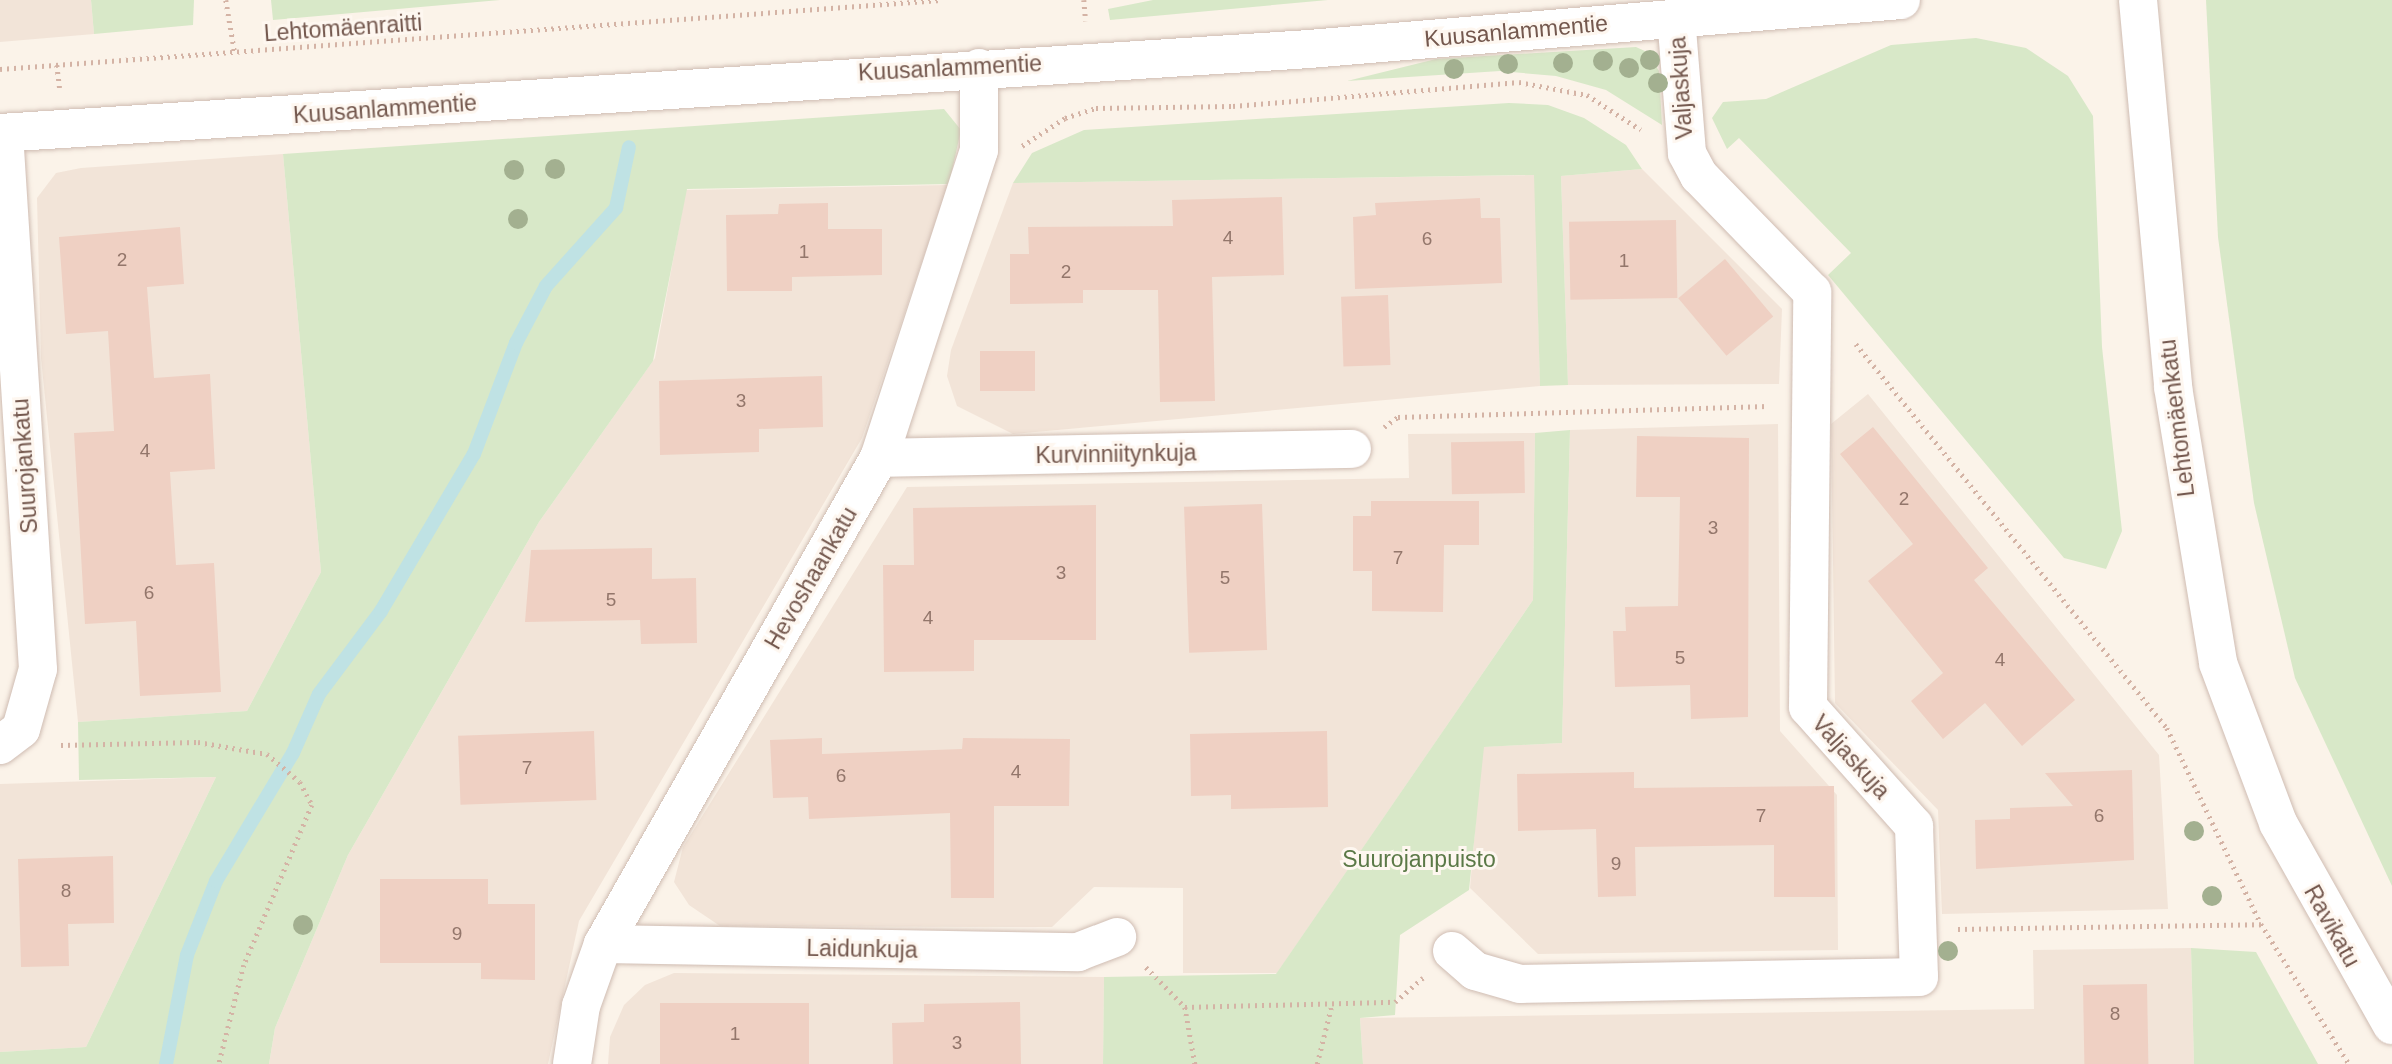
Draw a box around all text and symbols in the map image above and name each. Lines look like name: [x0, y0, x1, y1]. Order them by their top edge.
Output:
street label: Lehtomäenraitti: [263, 9, 423, 47]
street label: Kuusanlammentie: [1423, 9, 1609, 53]
street label: Valjaskuja: [1664, 36, 1698, 140]
street label: Kuusanlammentie: [857, 49, 1043, 87]
street label: Kuusanlammentie: [292, 89, 478, 129]
house number: 4: [1223, 227, 1233, 249]
house number: 6: [1422, 228, 1432, 250]
house number: 1: [799, 241, 809, 263]
house number: 2: [117, 249, 127, 271]
house number: 1: [1619, 250, 1629, 272]
house number: 2: [1061, 261, 1071, 283]
street label: Lehtomäenkatu: [2154, 338, 2200, 498]
house number: 3: [736, 390, 746, 412]
street label: Suurojankatu: [7, 397, 43, 535]
street label: Kurvinniitynkuja: [1035, 439, 1197, 469]
house number: 4: [140, 440, 150, 462]
house number: 2: [1899, 488, 1909, 510]
street label: Hevoshaankatu: [759, 502, 863, 654]
house number: 3: [1708, 517, 1718, 539]
house number: 7: [1393, 547, 1403, 569]
house number: 3: [1056, 562, 1066, 584]
house number: 5: [1220, 567, 1230, 589]
house number: 6: [144, 582, 154, 604]
house number: 5: [606, 589, 616, 611]
house number: 4: [923, 607, 933, 629]
house number: 5: [1675, 647, 1685, 669]
house number: 4: [1995, 649, 2005, 671]
street label: Valjaskuja: [1806, 709, 1896, 805]
house number: 7: [522, 757, 532, 779]
house number: 4: [1011, 761, 1021, 783]
house number: 6: [836, 765, 846, 787]
house number: 7: [1756, 805, 1766, 827]
house number: 6: [2094, 805, 2104, 827]
park label: Suurojanpuisto: [1342, 845, 1496, 873]
house number: 9: [1611, 853, 1621, 875]
house number: 8: [61, 880, 71, 902]
street label: Ravikatu: [2298, 880, 2366, 972]
house number: 9: [452, 923, 462, 945]
street label: Laidunkuja: [806, 934, 918, 964]
house number: 8: [2110, 1003, 2120, 1025]
house number: 1: [730, 1023, 740, 1045]
house number: 3: [952, 1032, 962, 1054]

